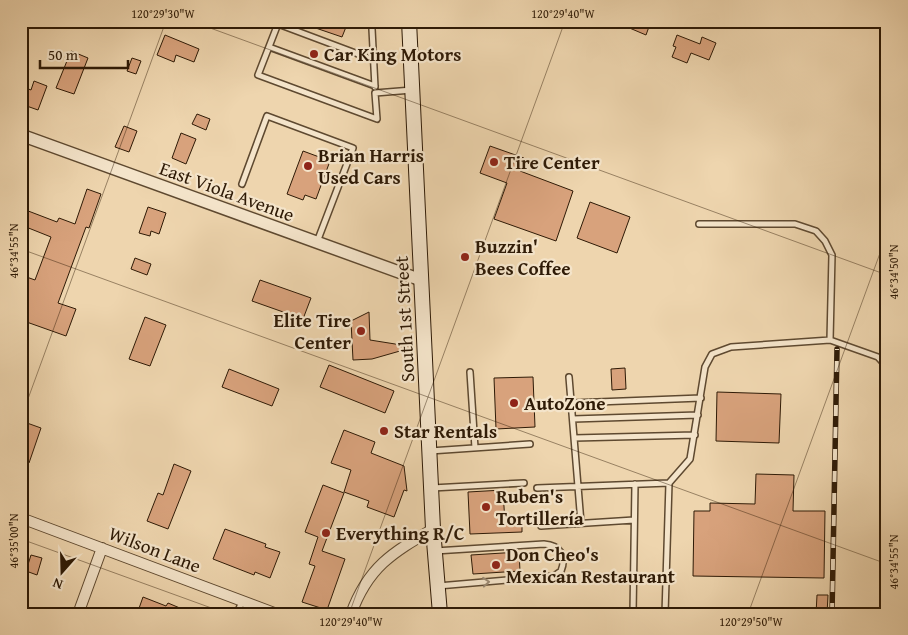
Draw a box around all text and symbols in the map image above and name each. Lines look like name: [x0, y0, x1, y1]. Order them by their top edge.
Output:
text: 120°29'30"W: [131, 5, 195, 22]
text: 120°29'40"W: [531, 5, 595, 22]
scale bar: [40, 38, 128, 70]
place label: Car King Motors: [324, 40, 461, 68]
text: 50 m: [48, 44, 79, 65]
marker: Car King Motors: [308, 48, 320, 60]
place label: Brian Harris Used Cars: [318, 141, 424, 191]
place label: Tire Center: [504, 148, 600, 176]
street label: East Viola Avenue: [156, 154, 298, 228]
marker: Tire Center: [488, 156, 500, 168]
marker: Brian Harris Used Cars: [302, 160, 314, 172]
text: 46°34'55"N: [5, 223, 22, 279]
place label: Buzzin' Bees Coffee: [475, 232, 571, 282]
text: 46°34'50"N: [885, 244, 902, 300]
marker: Buzzin' Bees Coffee: [459, 251, 471, 263]
street label: South 1st Street: [387, 255, 421, 383]
place label: Elite Tire Center: [273, 306, 351, 356]
marker: Elite Tire Center: [355, 325, 367, 337]
place label: AutoZone: [524, 389, 606, 417]
marker: AutoZone: [508, 397, 520, 409]
place label: Star Rentals: [394, 417, 497, 445]
marker: Star Rentals: [378, 425, 390, 437]
place label: Ruben's Tortillería: [496, 482, 584, 532]
marker: Ruben's Tortillería: [480, 501, 492, 513]
text: 46°35'00"N: [5, 513, 22, 569]
street label: Wilson Lane: [105, 519, 205, 579]
place label: Everything R/C: [336, 519, 465, 547]
marker: Everything R/C: [320, 527, 332, 539]
text: 46°34'55"N: [885, 534, 902, 590]
place label: Don Cheo's Mexican Restaurant: [506, 540, 676, 590]
north arrow: [38, 548, 88, 598]
marker: Don Cheo's Mexican Restaurant: [490, 559, 502, 571]
text: N: [49, 573, 65, 595]
one-way arrow: [482, 576, 490, 587]
text: 120°29'40"W: [319, 613, 383, 630]
text: 120°29'50"W: [719, 613, 783, 630]

